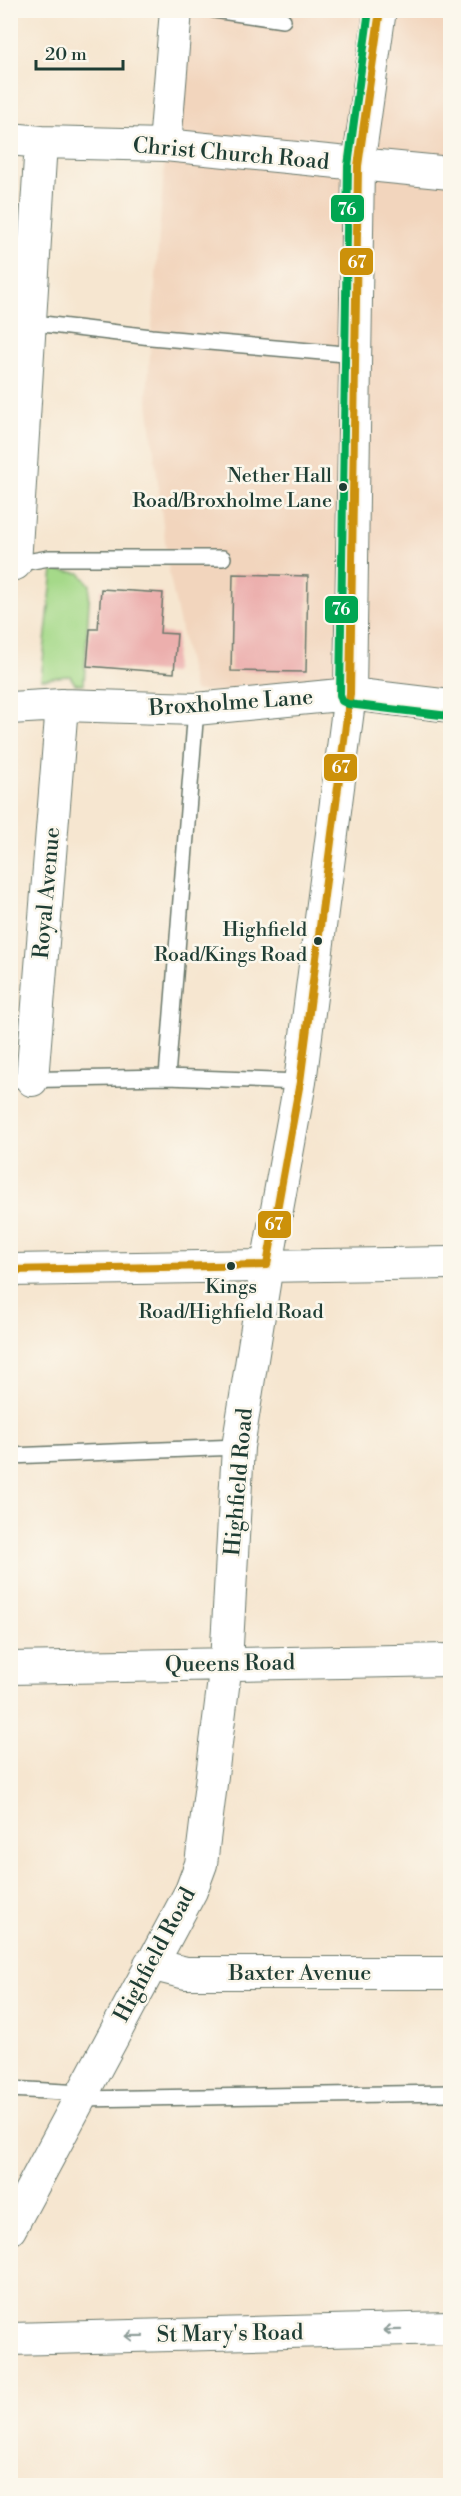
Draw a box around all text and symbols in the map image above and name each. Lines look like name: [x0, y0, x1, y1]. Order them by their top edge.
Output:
scale bar: [36, 33, 123, 71]
text: 20 m: [45, 43, 87, 66]
street label: Christ Church Road: [132, 132, 331, 176]
line badge: 76: [330, 194, 365, 223]
text: 76: [338, 200, 356, 220]
line badge: 67: [339, 247, 374, 276]
text: 67: [348, 253, 367, 273]
place label: Nether Hall Road/Broxholme Lane: [132, 464, 332, 514]
marker: Nether Hall Road/Broxholme Lane: [337, 481, 349, 493]
line badge: 76: [324, 595, 359, 624]
text: 76: [332, 600, 350, 620]
street label: Broxholme Lane: [147, 684, 314, 722]
line badge: 67: [323, 753, 358, 782]
text: 67: [332, 758, 351, 778]
street label: Royal Avenue: [28, 826, 66, 960]
place label: Highfield Road/Kings Road: [154, 918, 308, 968]
marker: Highfield Road/Kings Road: [312, 935, 324, 947]
line badge: 67: [257, 1210, 292, 1239]
text: 67: [265, 1215, 284, 1235]
marker: Kings Road/Highfield Road: [225, 1260, 237, 1272]
place label: Kings Road/Highfield Road: [138, 1275, 324, 1325]
street label: Highfield Road: [219, 1406, 259, 1557]
street label: Queens Road: [165, 1649, 296, 1679]
street label: Highfield Road: [108, 1883, 202, 2027]
street label: Baxter Avenue: [227, 1960, 372, 1987]
street label: St Mary's Road: [156, 2319, 304, 2349]
one-way arrow: [383, 2324, 403, 2336]
one-way arrow: [125, 2330, 145, 2342]

